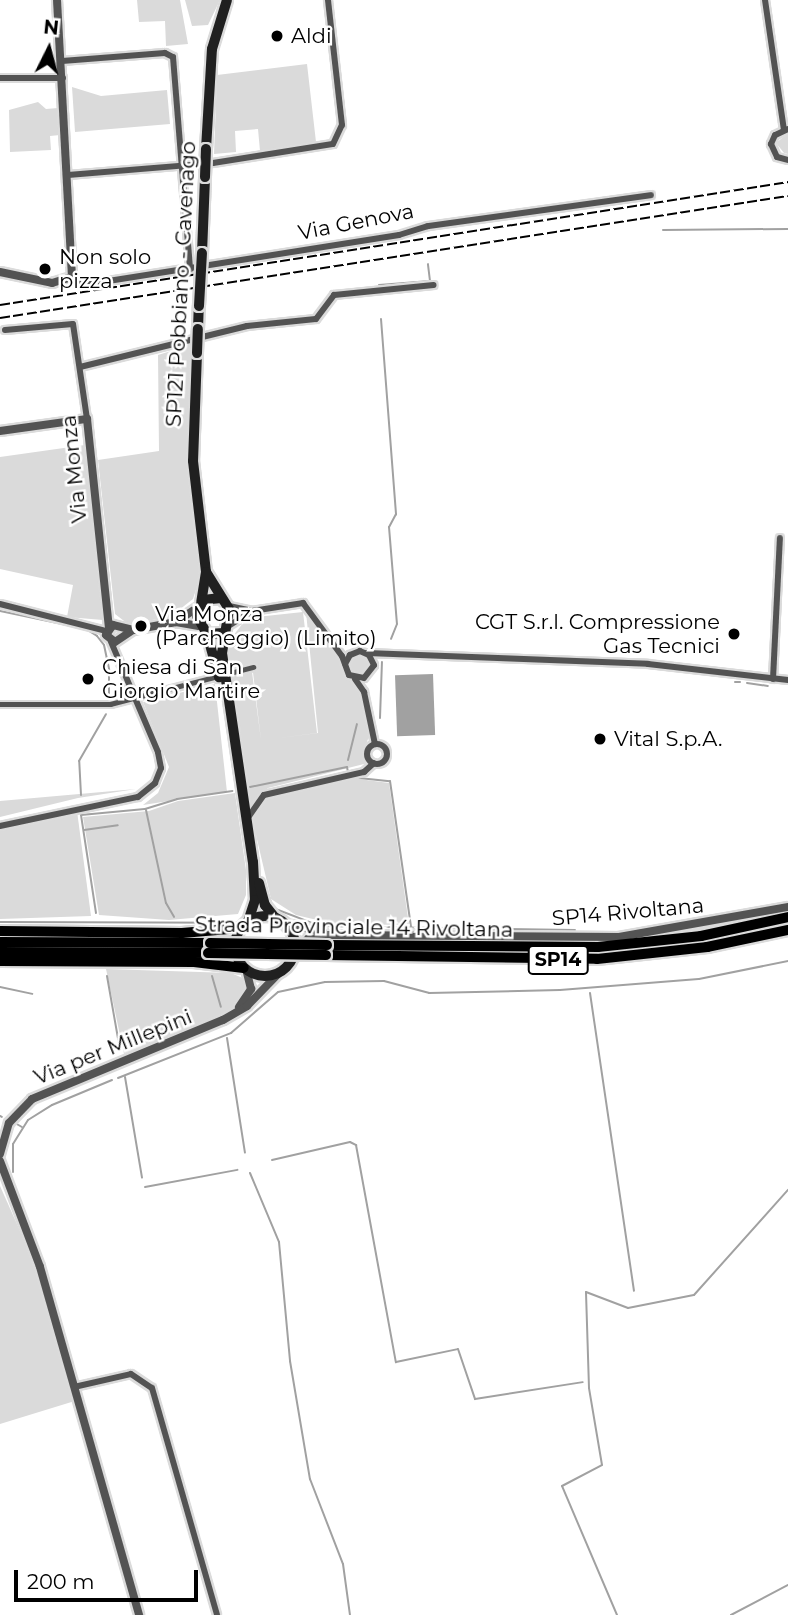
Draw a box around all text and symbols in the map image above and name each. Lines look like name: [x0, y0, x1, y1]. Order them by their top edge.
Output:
north arrow: [14, 14, 84, 84]
text: N: [42, 15, 60, 40]
place label: Aldi: [291, 23, 332, 49]
marker: Aldi: [269, 28, 285, 44]
street label: SP121 Pobbiano - Cavenago: [161, 140, 201, 428]
street label: Via Genova: [296, 198, 416, 246]
place label: Non solo pizza: [59, 244, 151, 294]
marker: Non solo pizza: [37, 261, 53, 277]
street label: Via Monza: [56, 414, 92, 524]
place label: Via Monza (Parcheggio) (Limito): [155, 601, 377, 651]
place label: CGT S.r.l. Compressione Gas Tecnici: [475, 609, 720, 659]
marker: Via Monza (Parcheggio) (Limito): [133, 618, 149, 634]
marker: CGT S.r.l. Compressione Gas Tecnici: [726, 626, 742, 642]
place label: Chiesa di San Giorgio Martire: [102, 654, 260, 704]
marker: Chiesa di San Giorgio Martire: [80, 671, 96, 687]
place label: Vital S.p.A.: [614, 726, 722, 752]
marker: Vital S.p.A.: [592, 731, 608, 747]
street label: SP14 Rivoltana: [551, 893, 705, 931]
street label: Strada Provinciale 14 Rivoltana: [195, 912, 513, 942]
road number: SP14: [526, 944, 590, 976]
street label: Via per Millepini: [30, 1004, 196, 1090]
scale bar: [18, 1556, 201, 1600]
text: 200 m: [27, 1569, 94, 1594]

